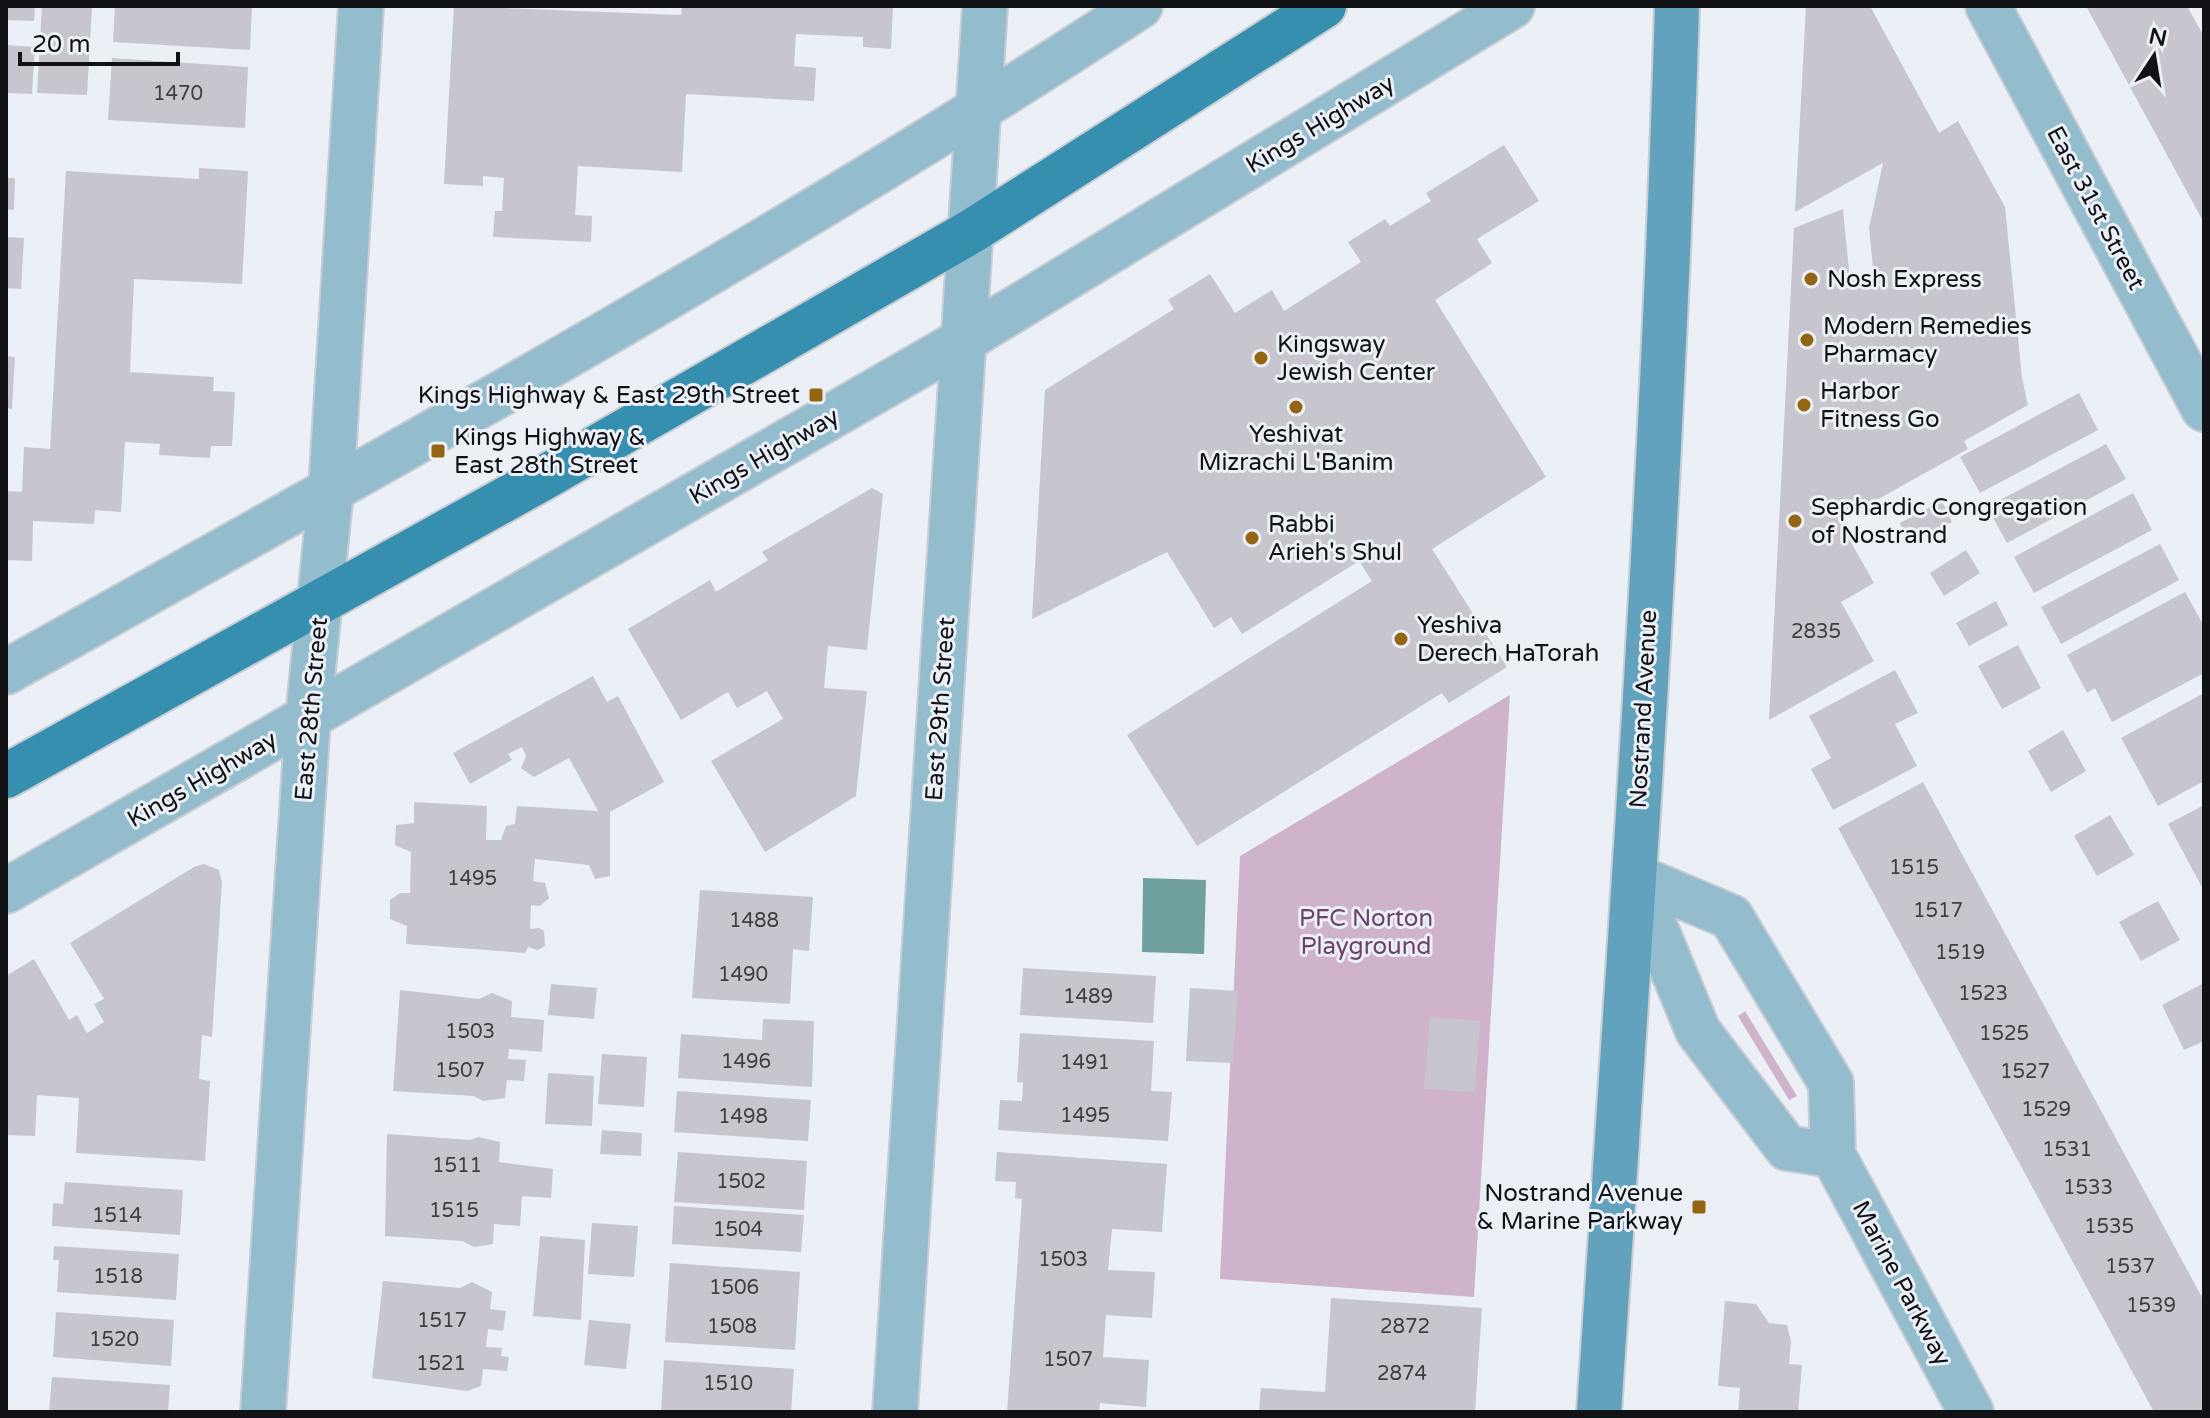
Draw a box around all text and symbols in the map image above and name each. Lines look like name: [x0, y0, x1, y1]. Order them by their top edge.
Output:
scale bar: [20, 16, 178, 66]
north arrow: [2114, 16, 2194, 96]
text: N: [2147, 23, 2169, 52]
text: 20 m: [32, 30, 90, 59]
street label: Kings Highway: [1241, 69, 1400, 180]
house number: 1470: [153, 82, 203, 106]
street label: East 31st Street: [2040, 121, 2151, 295]
place label: Nosh Express: [1827, 265, 1982, 294]
marker: Nosh Express: [1802, 270, 1820, 288]
place label: Modern Remedies Pharmacy: [1823, 312, 2032, 369]
place label: Kingsway Jewish Center: [1277, 330, 1436, 387]
marker: Modern Remedies Pharmacy: [1798, 331, 1816, 349]
marker: Kingsway Jewish Center: [1252, 349, 1270, 367]
place label: Harbor Fitness Go: [1820, 377, 1940, 434]
place label: Kings Highway & East 29th Street: [418, 381, 800, 410]
marker: Kings Highway & East 29th Street: [807, 386, 825, 404]
marker: Harbor Fitness Go: [1795, 396, 1813, 414]
marker: Yeshivat Mizrachi L'Banim: [1287, 398, 1305, 416]
street label: Kings Highway: [684, 402, 844, 511]
place label: Yeshivat Mizrachi L'Banim: [1198, 420, 1394, 477]
place label: Kings Highway & East 28th Street: [454, 423, 646, 480]
marker: Kings Highway & East 28th Street: [429, 442, 447, 460]
place label: Sephardic Congregation of Nostrand: [1811, 493, 2087, 550]
place label: Rabbi Arieh's Shul: [1268, 510, 1402, 567]
marker: Sephardic Congregation of Nostrand: [1786, 512, 1804, 530]
marker: Rabbi Arieh's Shul: [1243, 529, 1261, 547]
street label: Nostrand Avenue: [1624, 609, 1663, 809]
place label: Yeshiva Derech HaTorah: [1417, 611, 1599, 668]
street label: East 28th Street: [289, 616, 334, 802]
street label: East 29th Street: [920, 616, 961, 802]
house number: 2835: [1791, 620, 1841, 644]
marker: Yeshiva Derech HaTorah: [1392, 630, 1410, 648]
street label: Kings Highway: [122, 725, 282, 834]
house number: 1515: [1889, 856, 1939, 880]
house number: 1495: [447, 867, 497, 891]
house number: 1517: [1913, 899, 1963, 923]
park label: PFC Norton Playground: [1299, 904, 1433, 961]
house number: 1488: [729, 909, 779, 933]
house number: 1519: [1935, 941, 1985, 965]
house number: 1490: [718, 963, 768, 987]
house number: 1523: [1958, 982, 2008, 1006]
house number: 1489: [1063, 985, 1113, 1009]
house number: 1503: [445, 1020, 495, 1044]
house number: 1525: [1979, 1022, 2029, 1046]
house number: 1496: [721, 1050, 771, 1074]
house number: 1491: [1060, 1051, 1110, 1075]
house number: 1507: [435, 1059, 485, 1083]
house number: 1527: [2000, 1060, 2050, 1084]
house number: 1529: [2021, 1098, 2071, 1122]
house number: 1495: [1060, 1104, 1110, 1128]
house number: 1498: [718, 1105, 768, 1129]
house number: 1531: [2042, 1138, 2092, 1162]
house number: 1511: [432, 1154, 482, 1178]
house number: 1502: [716, 1170, 766, 1194]
house number: 1533: [2063, 1176, 2113, 1200]
place label: Nostrand Avenue & Marine Parkway: [1477, 1179, 1683, 1236]
street label: Marine Parkway: [1846, 1196, 1957, 1371]
marker: Nostrand Avenue & Marine Parkway: [1690, 1198, 1708, 1216]
house number: 1515: [429, 1199, 479, 1223]
house number: 1514: [92, 1204, 142, 1228]
house number: 1535: [2084, 1215, 2134, 1239]
house number: 1504: [713, 1218, 763, 1242]
house number: 1503: [1038, 1248, 1088, 1272]
house number: 1537: [2105, 1255, 2155, 1279]
house number: 1518: [93, 1265, 143, 1289]
house number: 1506: [709, 1276, 759, 1300]
house number: 1539: [2126, 1294, 2176, 1318]
house number: 1517: [417, 1309, 467, 1333]
house number: 1508: [707, 1315, 757, 1339]
house number: 2872: [1380, 1315, 1430, 1339]
house number: 1520: [89, 1328, 139, 1352]
house number: 1507: [1043, 1348, 1093, 1372]
house number: 1521: [416, 1352, 466, 1376]
house number: 2874: [1377, 1362, 1427, 1386]
house number: 1510: [703, 1372, 753, 1396]

